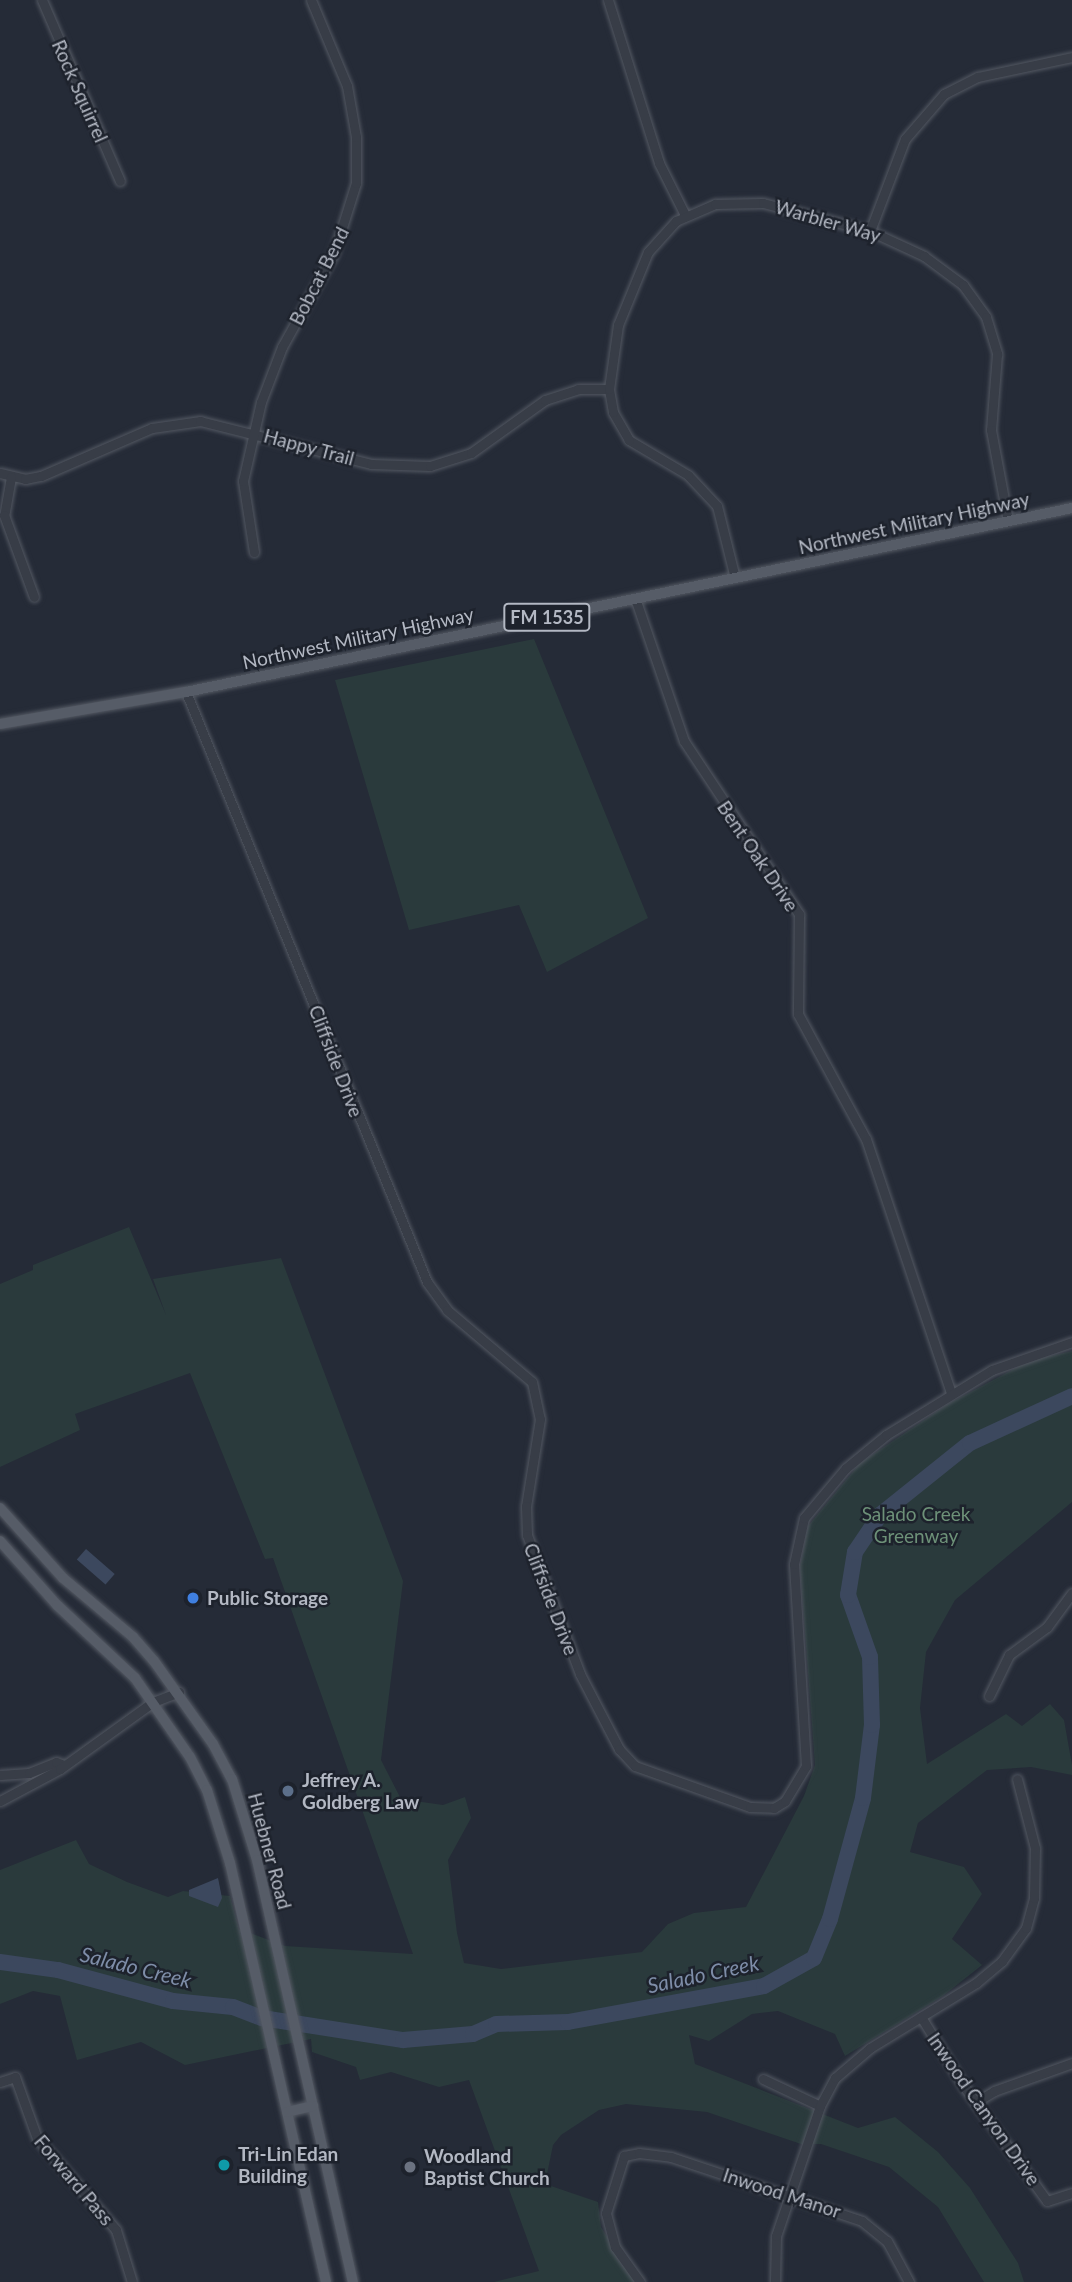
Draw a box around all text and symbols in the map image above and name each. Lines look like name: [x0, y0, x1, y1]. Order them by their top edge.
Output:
street label: Rock Squirrel: [47, 36, 113, 146]
street label: Warbler Way: [772, 195, 884, 247]
street label: Bobcat Bend: [285, 223, 353, 329]
street label: Happy Trail: [261, 424, 357, 470]
street label: Northwest Military Highway: [796, 487, 1032, 559]
street label: Northwest Military Highway: [240, 602, 476, 674]
road number: FM 1535: [503, 602, 591, 632]
street label: Bent Oak Drive: [713, 796, 803, 916]
street label: Cliffside Drive: [304, 1002, 368, 1120]
park label: Salado Creek Greenway: [862, 1503, 970, 1547]
street label: Cliffside Drive: [519, 1540, 583, 1658]
place label: Public Storage: [207, 1587, 328, 1609]
marker: Public Storage: [185, 1590, 201, 1606]
place label: Jeffrey A. Goldberg Law: [302, 1769, 419, 1813]
marker: Jeffrey A. Goldberg Law: [280, 1783, 296, 1799]
street label: Huebner Road: [243, 1790, 297, 1912]
water label: Salado Creek: [78, 1941, 194, 1993]
water label: Salado Creek: [645, 1950, 761, 1998]
street label: Inwood Canyon Drive: [923, 2028, 1045, 2190]
street label: Forward Pass: [30, 2130, 118, 2230]
place label: Tri-Lin Edan Building: [238, 2143, 338, 2187]
place label: Woodland Baptist Church: [424, 2145, 550, 2189]
marker: Tri-Lin Edan Building: [216, 2157, 232, 2173]
marker: Woodland Baptist Church: [402, 2159, 418, 2175]
street label: Inwood Manor: [720, 2163, 844, 2223]

